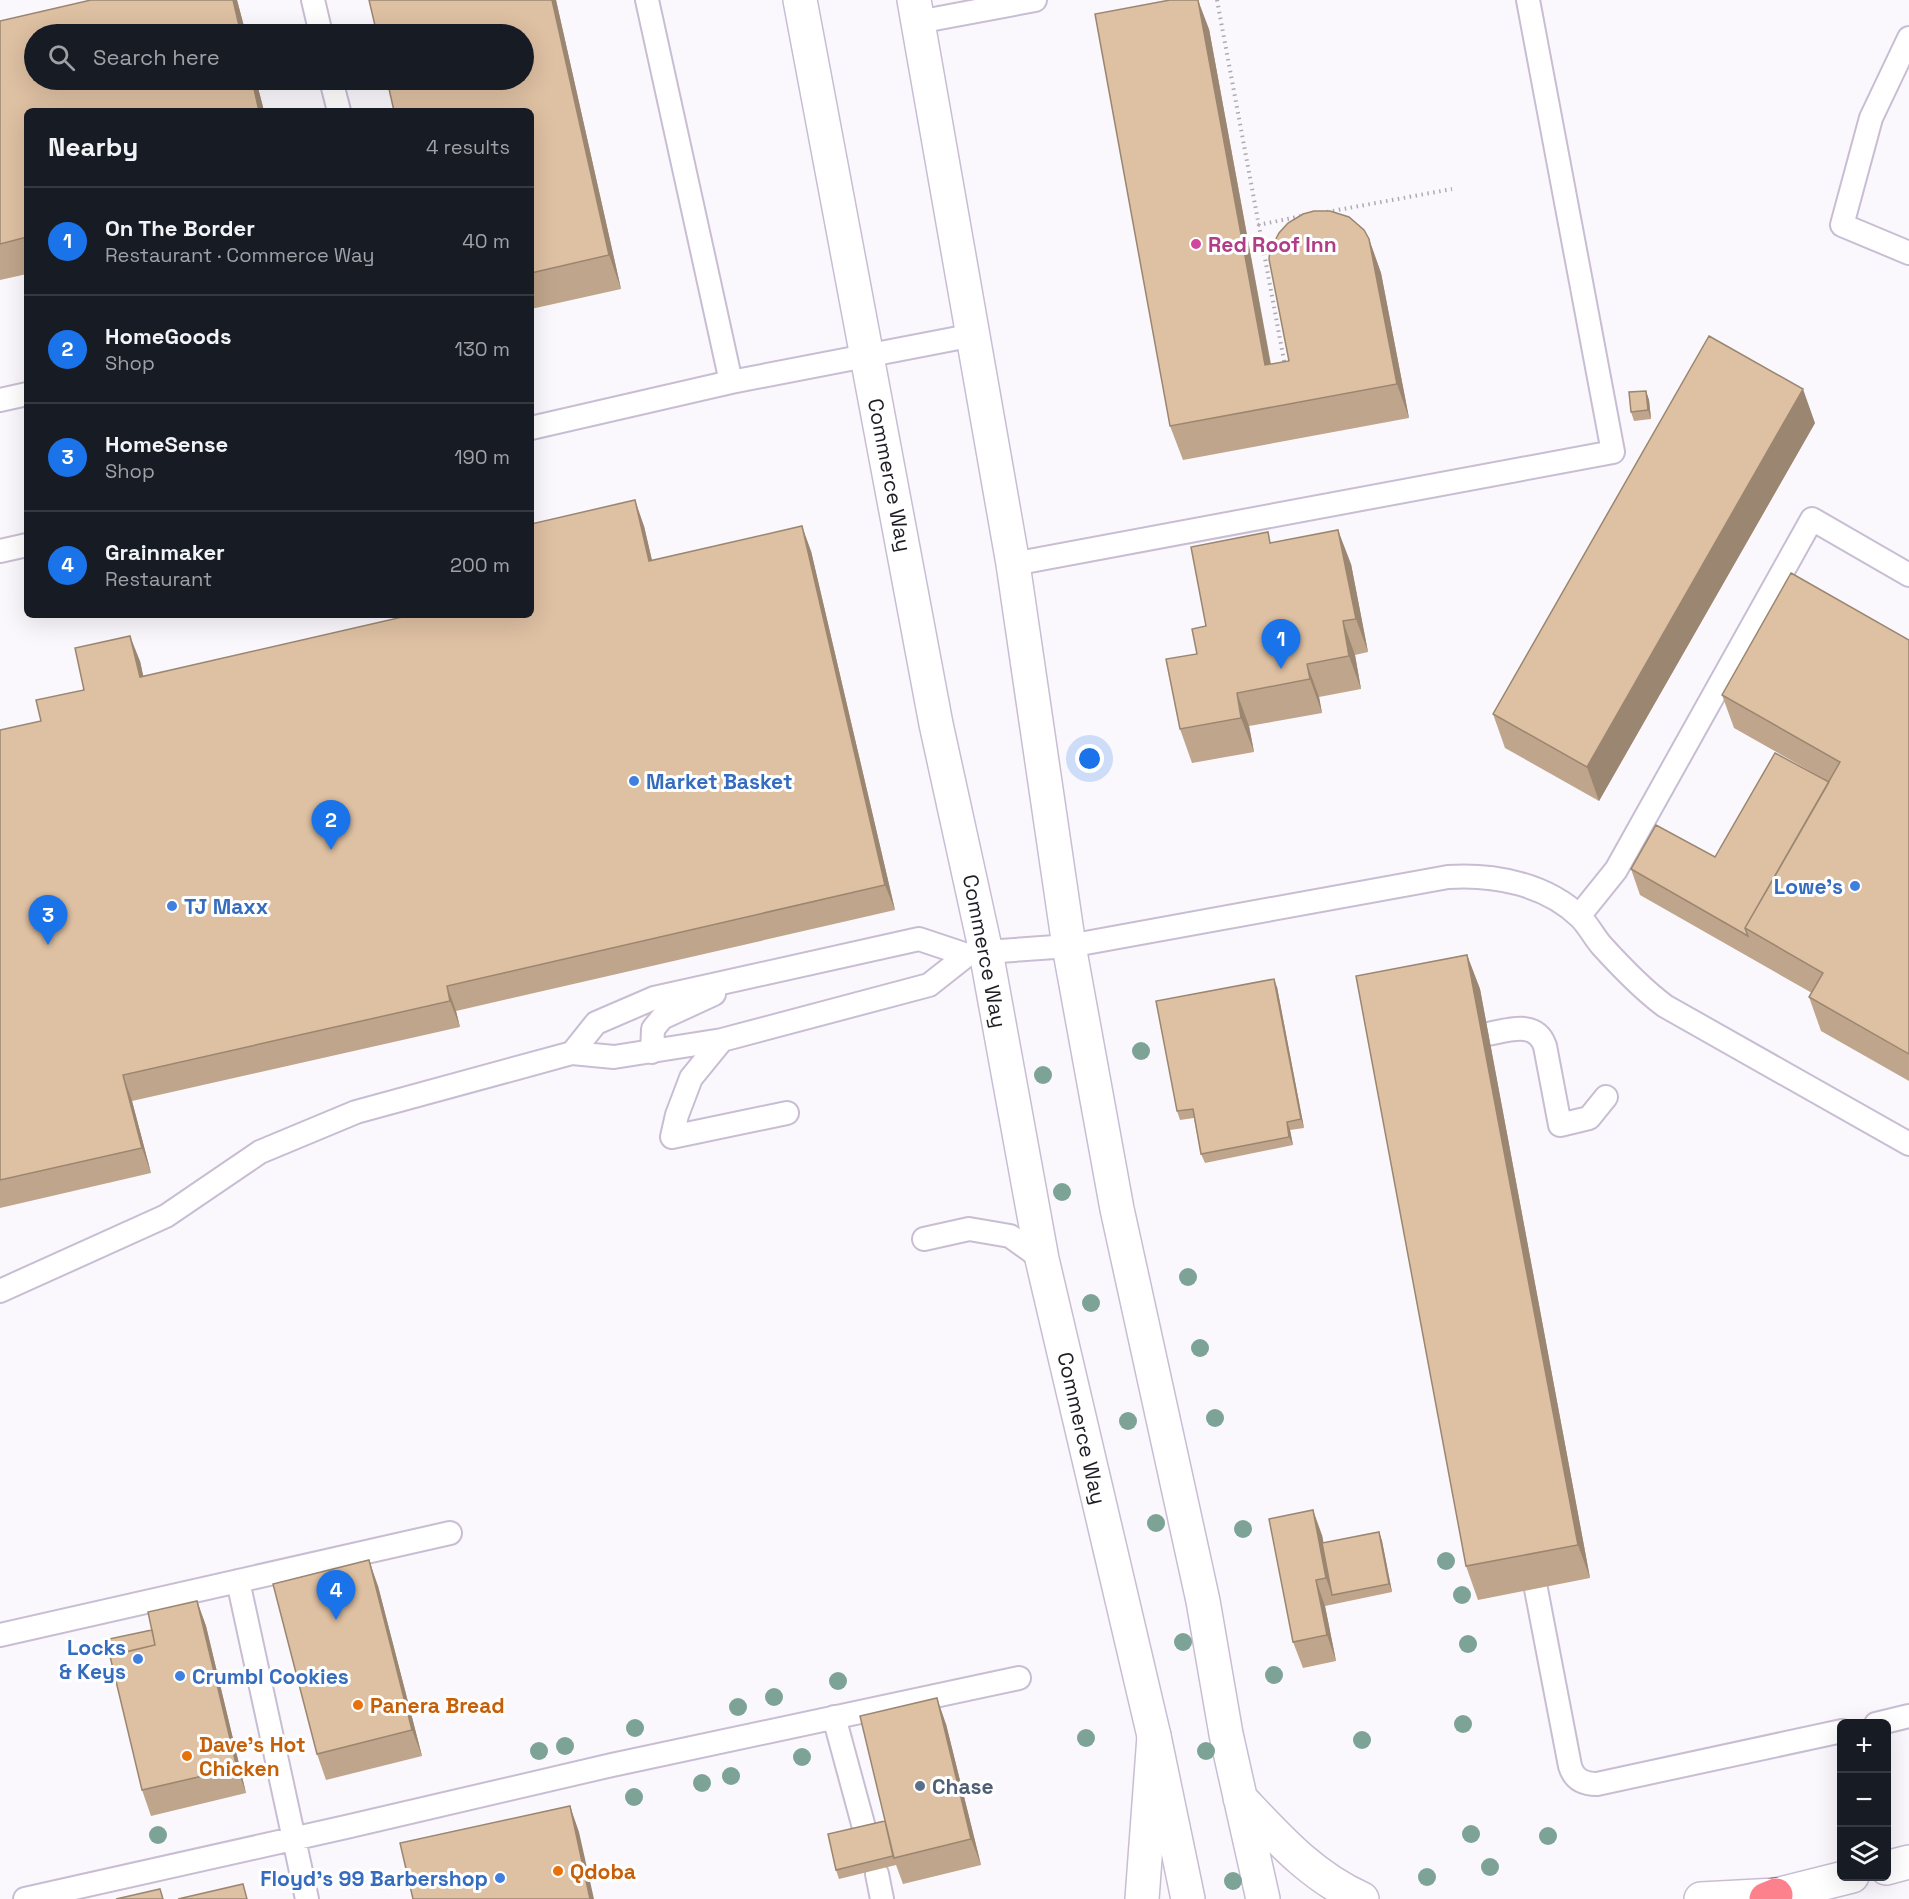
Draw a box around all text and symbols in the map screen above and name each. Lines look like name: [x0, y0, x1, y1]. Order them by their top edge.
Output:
search box: [24, 24, 534, 90]
icon: search: [45, 41, 78, 74]
text: Search here: [93, 43, 220, 71]
text: Nearby: [48, 130, 138, 164]
text: 4 results: [426, 134, 510, 160]
text: On The Border: [105, 214, 255, 242]
text: 1: [63, 228, 72, 254]
text: 40 m: [462, 228, 510, 254]
place label: Red Roof Inn: [1208, 231, 1337, 258]
marker: Red Roof Inn: [1189, 237, 1203, 251]
text: Restaurant · Commerce Way: [105, 242, 375, 268]
text: HomeGoods: [105, 322, 231, 350]
text: 2: [62, 336, 73, 362]
text: 130 m: [454, 336, 510, 362]
text: Shop: [105, 350, 155, 376]
street label: Commerce Way: [862, 396, 918, 554]
text: HomeSense: [105, 430, 228, 458]
text: 3: [61, 444, 74, 470]
text: 190 m: [454, 444, 510, 470]
text: Shop: [105, 458, 155, 484]
text: Grainmaker: [105, 538, 225, 566]
text: 4: [61, 552, 74, 578]
text: 200 m: [450, 552, 510, 578]
text: Restaurant: [105, 566, 212, 592]
pin: 1: [1262, 620, 1300, 669]
your location: [1075, 744, 1104, 773]
place label: Market Basket: [646, 768, 792, 795]
marker: Market Basket: [627, 774, 641, 788]
pin: 2: [312, 800, 350, 850]
street label: Commerce Way: [957, 872, 1013, 1030]
place label: Lowe's: [1774, 873, 1843, 900]
marker: Lowe's: [1848, 879, 1862, 893]
place label: TJ Maxx: [184, 893, 268, 920]
pin: 3: [28, 896, 68, 945]
marker: TJ Maxx: [165, 899, 179, 913]
street label: Commerce Way: [1051, 1349, 1113, 1507]
pin: 4: [316, 1570, 356, 1620]
place label: Locks & Keys: [59, 1634, 126, 1685]
marker: Locks & Keys: [131, 1652, 145, 1666]
place label: Crumbl Cookies: [192, 1663, 349, 1690]
marker: Crumbl Cookies: [173, 1669, 187, 1683]
place label: Panera Bread: [370, 1692, 505, 1719]
marker: Panera Bread: [351, 1698, 365, 1712]
map controls: [1837, 1719, 1891, 1881]
button: +: [1837, 1719, 1891, 1773]
place label: Dave's Hot Chicken: [199, 1731, 306, 1782]
marker: Dave's Hot Chicken: [180, 1749, 194, 1763]
place label: Chase: [932, 1773, 994, 1800]
button: −: [1837, 1773, 1891, 1827]
marker: Chase: [913, 1779, 927, 1793]
button: layers: [1837, 1827, 1891, 1881]
place label: Qdoba: [570, 1858, 636, 1885]
marker: Qdoba: [551, 1864, 565, 1878]
place label: Floyd's 99 Barbershop: [260, 1865, 488, 1892]
marker: Floyd's 99 Barbershop: [493, 1871, 507, 1885]

